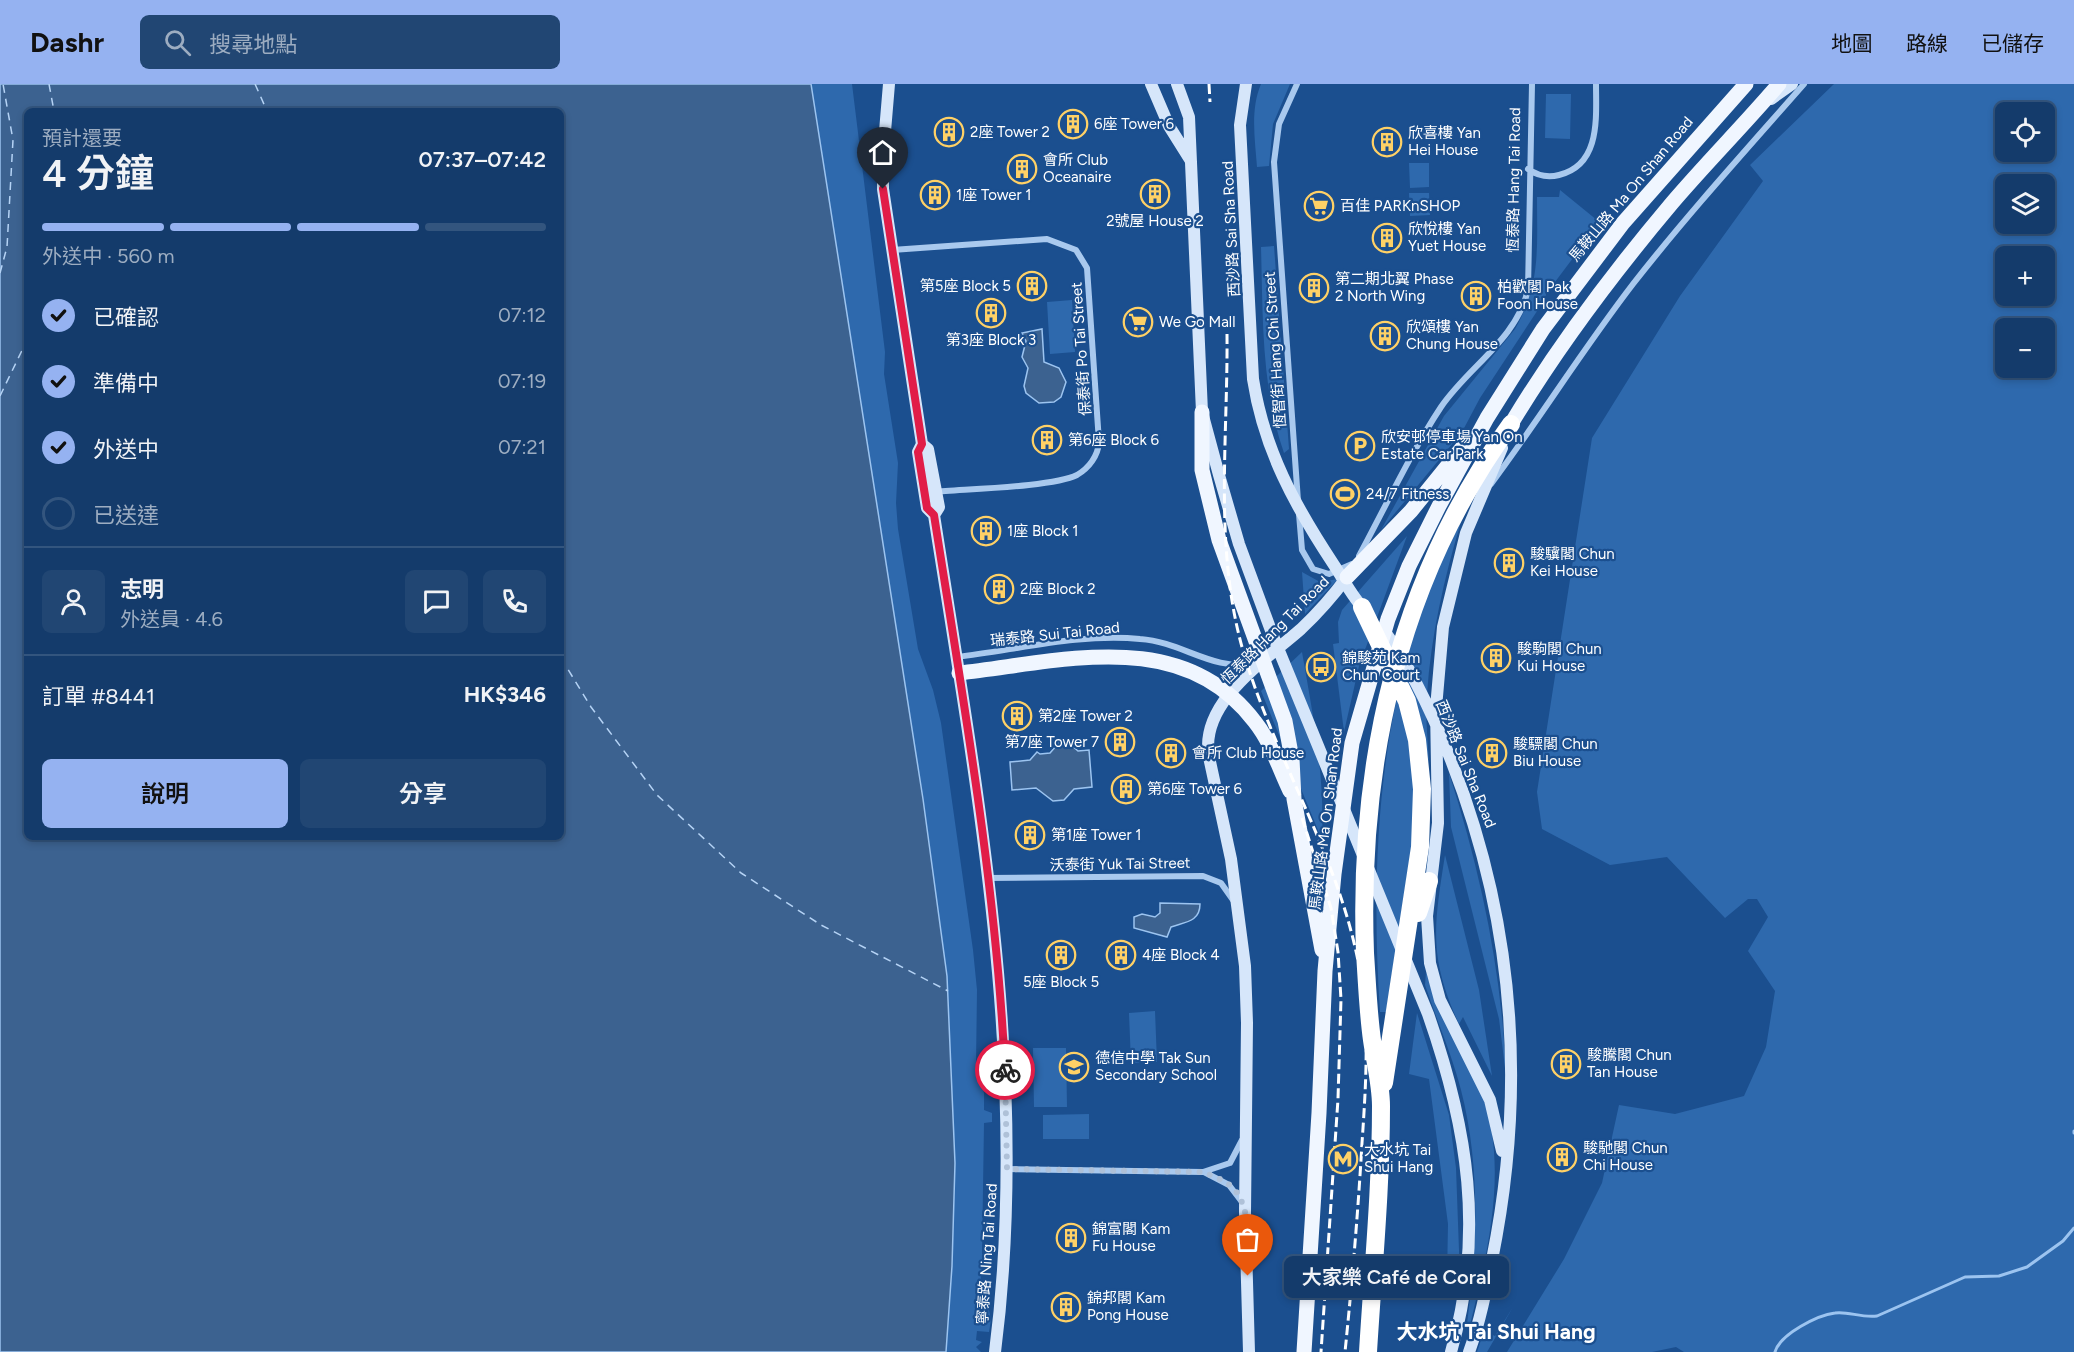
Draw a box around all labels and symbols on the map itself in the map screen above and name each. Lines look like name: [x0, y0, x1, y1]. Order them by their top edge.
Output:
street label: 恆泰路 Hang Tai Road: [1504, 107, 1524, 253]
building icon: 6座 Tower 6: [1057, 108, 1089, 140]
street label: 馬鞍山路 Ma On Shan Road: [1565, 113, 1697, 265]
place label: 6座 Tower 6: [1094, 115, 1175, 133]
building icon: 2座 Tower 2: [933, 116, 965, 148]
place label: 2座 Tower 2: [970, 123, 1050, 141]
place label: 欣喜樓 Yan Hei House: [1408, 124, 1481, 159]
building icon: 欣喜樓 Yan Hei House: [1371, 126, 1403, 158]
pin: [857, 127, 908, 189]
place label: 會所 Club Oceanaire: [1043, 151, 1111, 186]
building icon: 會所 Club Oceanaire: [1006, 153, 1038, 185]
street label: 西沙路 Sai Sha Road: [1218, 161, 1244, 297]
building icon: 2號屋 House 2: [1139, 178, 1171, 210]
building icon: 1座 Tower 1: [919, 179, 951, 211]
place label: 1座 Tower 1: [956, 186, 1032, 204]
supermarket icon: 百佳 PARKnSHOP: [1303, 190, 1335, 222]
place label: 百佳 PARKnSHOP: [1340, 197, 1461, 215]
place label: 2號屋 House 2: [1106, 212, 1204, 230]
place label: 欣悅樓 Yan Yuet House: [1408, 220, 1486, 255]
building icon: 欣悅樓 Yan Yuet House: [1371, 222, 1403, 254]
building icon: 第5座 Block 5: [1016, 270, 1048, 302]
place label: 第二期北翼 Phase 2 North Wing: [1335, 270, 1454, 305]
street label: 恆智街 Hang Chi Street: [1261, 271, 1289, 429]
building icon: 第二期北翼 Phase 2 North Wing: [1298, 272, 1330, 304]
place label: 第5座 Block 5: [920, 277, 1011, 295]
place label: 柏歡閣 Pak Foon House: [1497, 278, 1578, 313]
building icon: 柏歡閣 Pak Foon House: [1460, 280, 1492, 312]
street label: 保泰街 Po Tai Street: [1067, 281, 1095, 416]
building icon: 第3座 Block 3: [975, 297, 1007, 329]
supermarket icon: We Go Mall: [1122, 306, 1154, 338]
place label: We Go Mall: [1159, 313, 1235, 331]
place label: 欣頌樓 Yan Chung House: [1406, 318, 1498, 353]
building icon: 欣頌樓 Yan Chung House: [1369, 320, 1401, 352]
place label: 第3座 Block 3: [946, 331, 1036, 349]
building icon: 第6座 Block 6: [1031, 424, 1063, 456]
place label: 欣安邨停車場 Yan On Estate Car Park: [1381, 428, 1523, 463]
parking icon: 欣安邨停車場 Yan On Estate Car Park: [1344, 430, 1376, 462]
place label: 第6座 Block 6: [1068, 431, 1159, 449]
sports icon: 24/7 Fitness: [1329, 478, 1361, 510]
place label: 24/7 Fitness: [1366, 485, 1449, 503]
building icon: 1座 Block 1: [970, 515, 1002, 547]
place label: 1座 Block 1: [1007, 522, 1078, 540]
place label: 駿驥閣 Chun Kei House: [1530, 545, 1615, 580]
building icon: 駿驥閣 Chun Kei House: [1493, 547, 1525, 579]
street label: 恆泰路 Hang Tai Road: [1217, 572, 1333, 688]
building icon: 2座 Block 2: [983, 573, 1015, 605]
place label: 2座 Block 2: [1020, 580, 1096, 598]
street label: 瑞泰路 Sui Tai Road: [989, 618, 1121, 650]
place label: 駿駒閣 Chun Kui House: [1517, 640, 1602, 675]
building icon: 駿駒閣 Chun Kui House: [1480, 642, 1512, 674]
place label: 錦駿苑 Kam Chun Court: [1342, 649, 1421, 684]
bus stop icon: 錦駿苑 Kam Chun Court: [1305, 651, 1337, 683]
street label: 西沙路 Sai Sha Road: [1432, 697, 1500, 831]
building icon: 第2座 Tower 2: [1001, 700, 1033, 732]
place label: 第2座 Tower 2: [1038, 707, 1133, 725]
building icon: 第7座 Tower 7: [1104, 726, 1136, 758]
street label: 馬鞍山路 Ma On Shan Road: [1306, 727, 1346, 911]
place label: 第7座 Tower 7: [1005, 733, 1099, 751]
place label: 駿驃閣 Chun Biu House: [1513, 735, 1598, 770]
building icon: 會所 Club House: [1155, 737, 1187, 769]
building icon: 駿驃閣 Chun Biu House: [1476, 737, 1508, 769]
place label: 會所 Club House: [1192, 744, 1304, 762]
building icon: 第6座 Tower 6: [1110, 773, 1142, 805]
place label: 第6座 Tower 6: [1147, 780, 1243, 798]
building icon: 第1座 Tower 1: [1014, 819, 1046, 851]
place label: 第1座 Tower 1: [1051, 826, 1142, 844]
street label: 沃泰街 Yuk Tai Street: [1049, 854, 1191, 874]
building icon: 5座 Block 5: [1045, 939, 1077, 971]
building icon: 4座 Block 4: [1105, 939, 1137, 971]
place label: 4座 Block 4: [1142, 946, 1220, 964]
place label: 5座 Block 5: [1023, 973, 1099, 991]
courier: [975, 1040, 1035, 1100]
place label: 駿騰閣 Chun Tan House: [1587, 1046, 1672, 1081]
building icon: 駿騰閣 Chun Tan House: [1550, 1048, 1582, 1080]
place label: 德信中學 Tak Sun Secondary School: [1095, 1049, 1217, 1084]
school or university icon: 德信中學 Tak Sun Secondary School: [1058, 1051, 1090, 1083]
place label: 駿馳閣 Chun Chi House: [1583, 1139, 1668, 1174]
place label: 大水坑 Tai Shui Hang: [1364, 1141, 1433, 1176]
building icon: 駿馳閣 Chun Chi House: [1546, 1141, 1578, 1173]
metro station icon: 大水坑 Tai Shui Hang: [1327, 1143, 1359, 1175]
street label: 寧泰路 Ning Tai Road: [973, 1183, 1001, 1325]
pin: [1222, 1214, 1273, 1276]
place label: 錦富閣 Kam Fu House: [1092, 1220, 1170, 1255]
building icon: 錦富閣 Kam Fu House: [1055, 1222, 1087, 1254]
callout: 大家樂 Café de Coral: [1284, 1255, 1509, 1297]
place label: 錦邦閣 Kam Pong House: [1087, 1289, 1169, 1324]
building icon: 錦邦閣 Kam Pong House: [1050, 1291, 1082, 1323]
district label: 大水坑 Tai Shui Hang: [1396, 1319, 1596, 1344]

